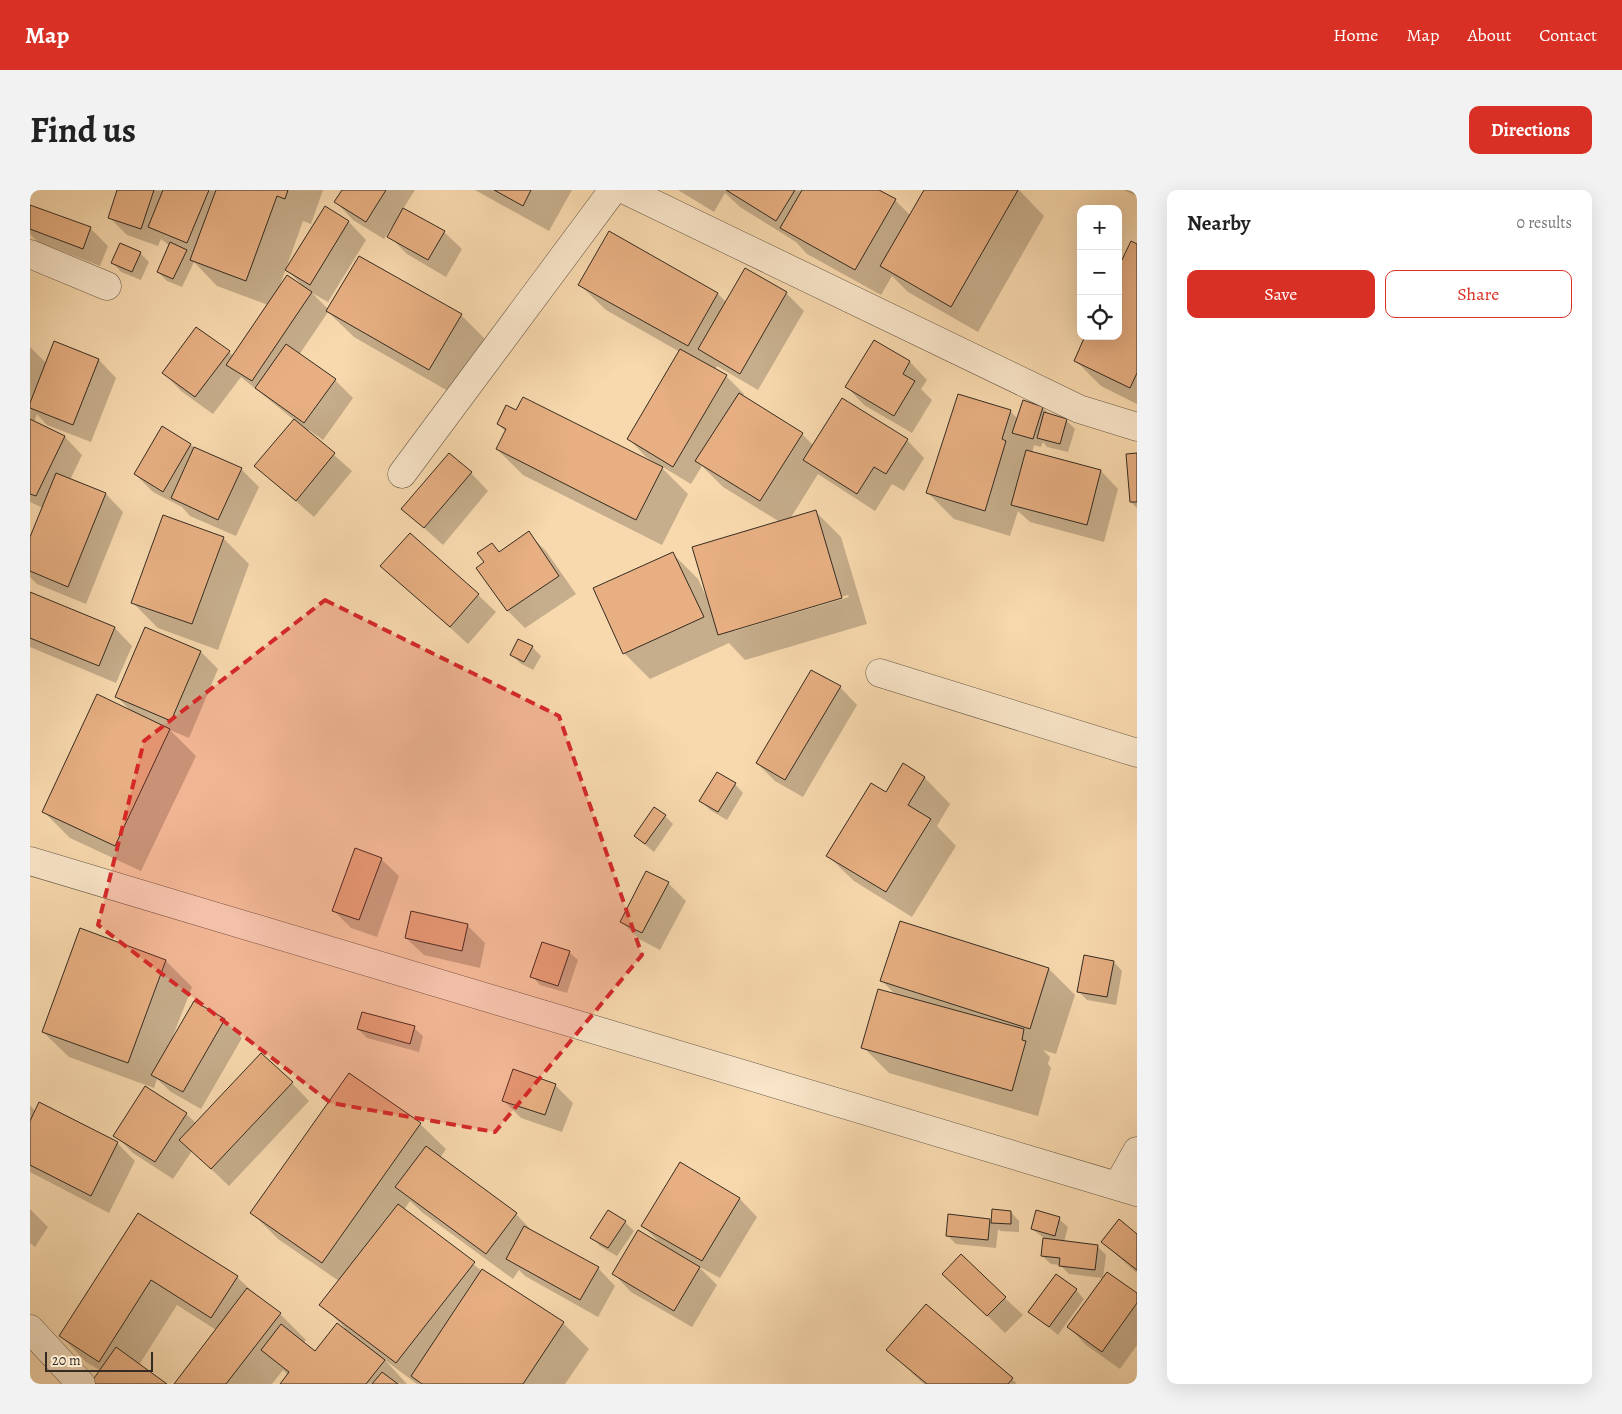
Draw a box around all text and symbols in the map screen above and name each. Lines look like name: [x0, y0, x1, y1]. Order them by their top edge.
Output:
text: Map: [25, 19, 69, 51]
text: Home: [1333, 23, 1378, 47]
text: Map: [1406, 23, 1439, 47]
text: About: [1467, 23, 1511, 47]
text: Contact: [1539, 23, 1597, 47]
text: Find us: [30, 106, 136, 154]
button: Directions: [1469, 106, 1592, 154]
map controls: [1077, 205, 1122, 340]
button: +: [1077, 205, 1122, 250]
text: Nearby: [1187, 209, 1250, 237]
text: 0 results: [1516, 212, 1572, 234]
button: −: [1077, 250, 1122, 295]
button: Save: [1187, 270, 1375, 318]
button: Share: [1385, 270, 1572, 318]
button: locate: [1077, 295, 1122, 340]
scale bar: [45, 1349, 152, 1372]
text: 20 m: [52, 1351, 81, 1370]

